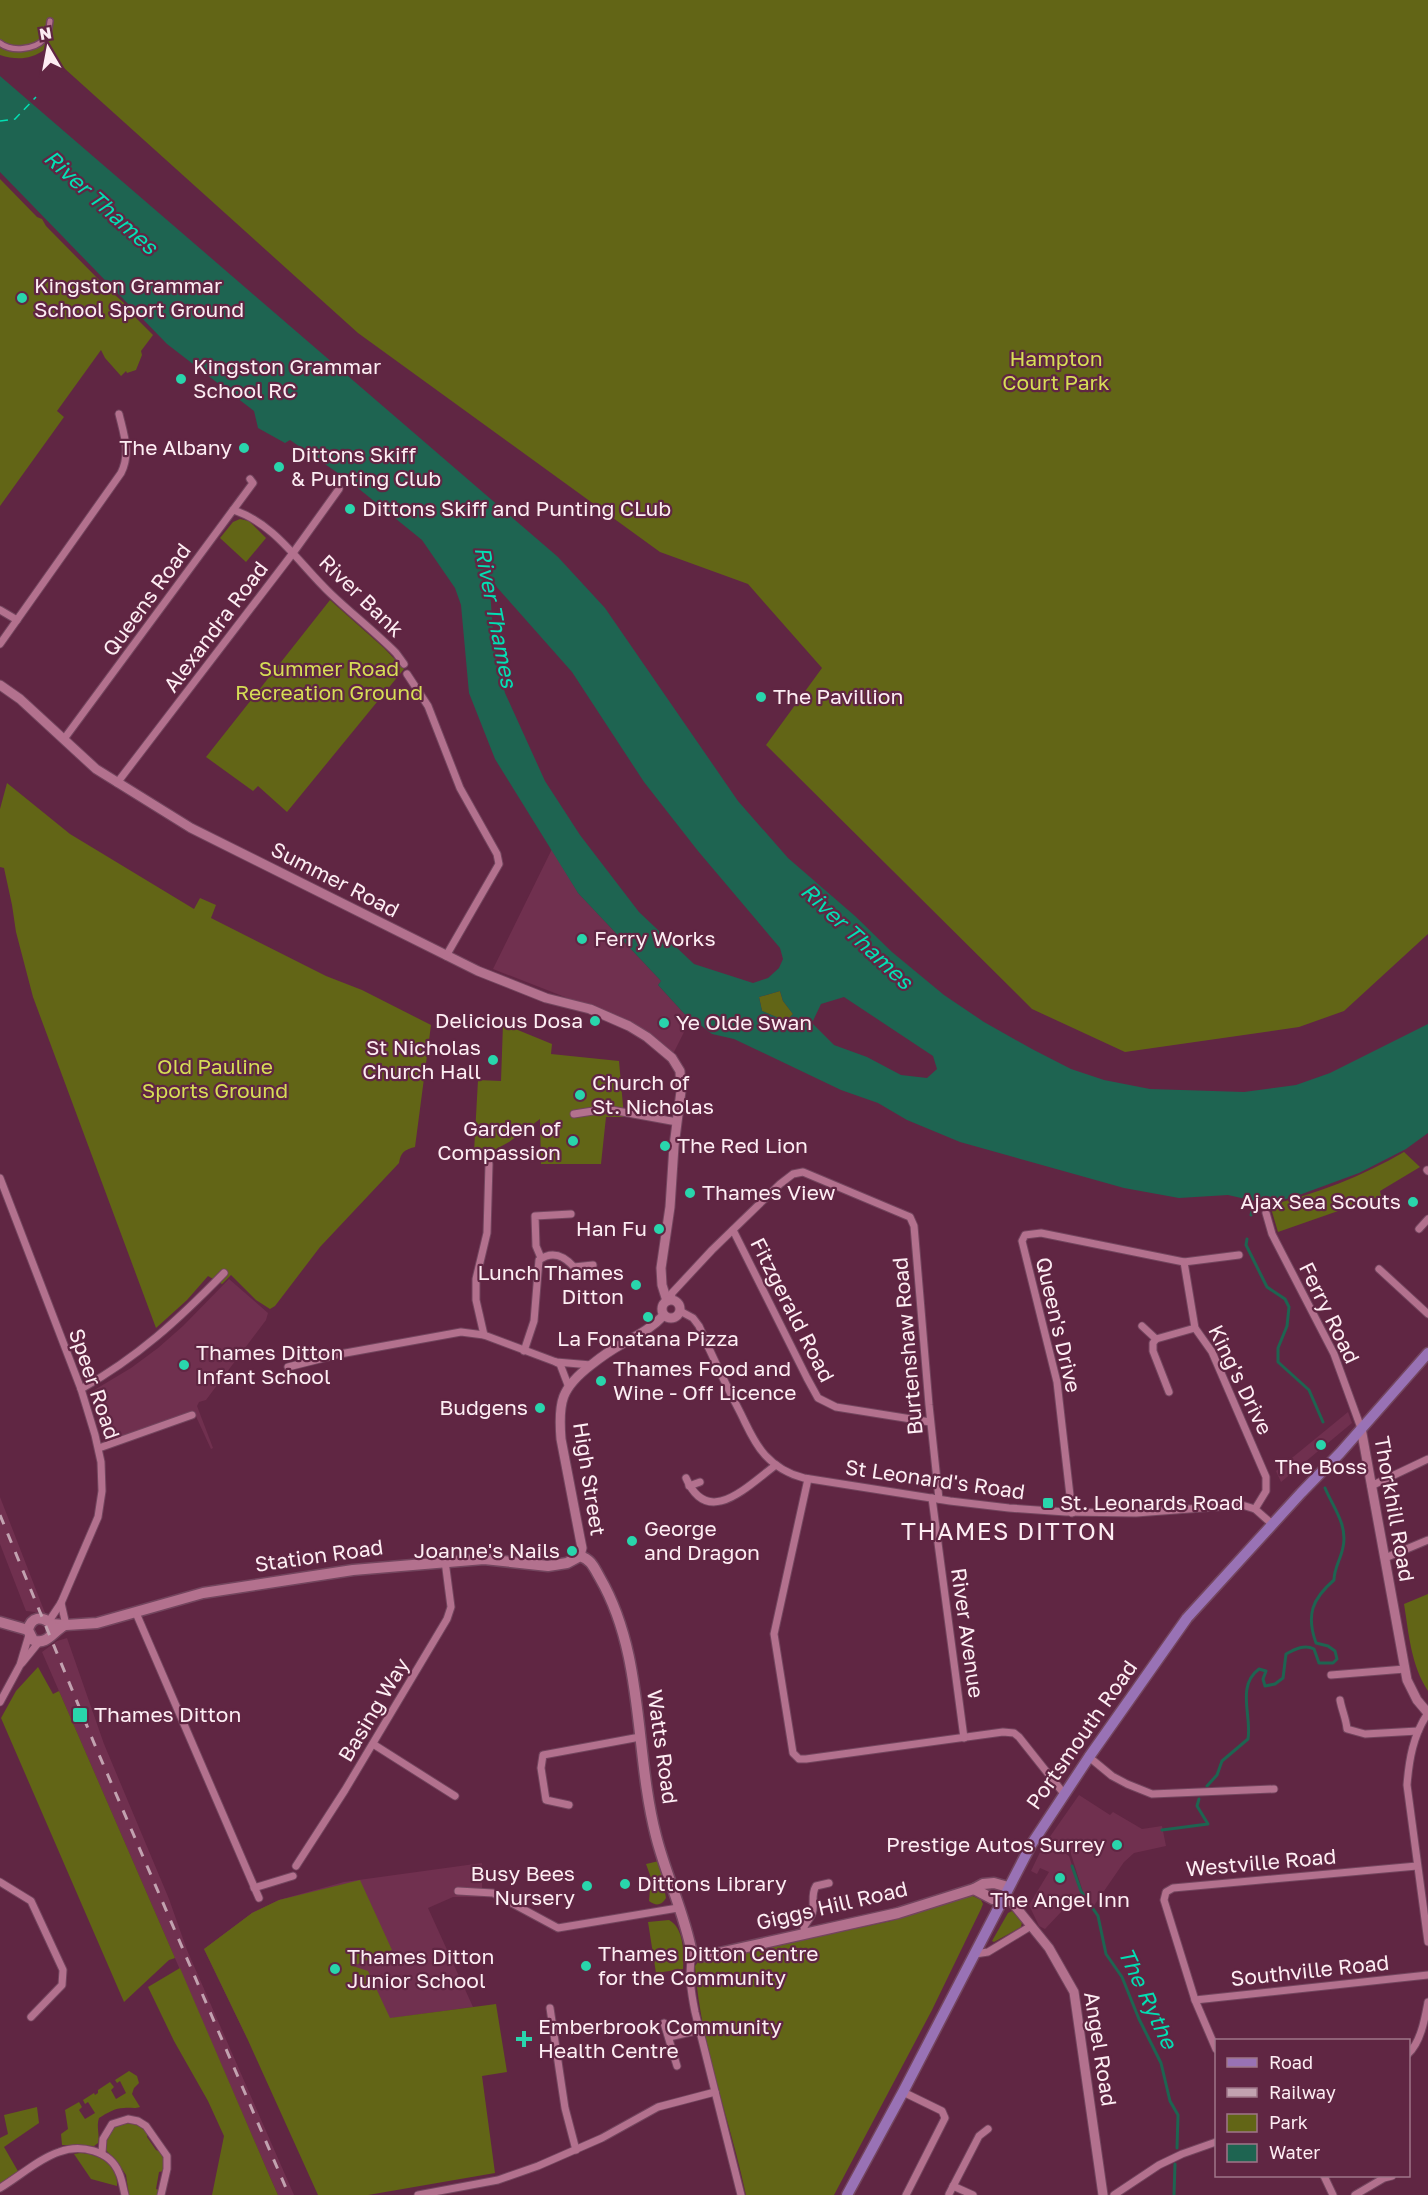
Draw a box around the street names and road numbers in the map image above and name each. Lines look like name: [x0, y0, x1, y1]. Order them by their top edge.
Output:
street label: Queens Road: [96, 538, 196, 661]
street label: River Bank: [314, 549, 410, 642]
street label: Alexandra Road: [157, 556, 273, 697]
street label: Summer Road: [267, 836, 404, 923]
street label: Fitzgerald Road: [745, 1233, 841, 1386]
street label: Queen's Drive: [1031, 1254, 1087, 1395]
street label: Burtenshaw Road: [886, 1256, 928, 1436]
street label: Ferry Road: [1294, 1257, 1366, 1368]
street label: King's Drive: [1203, 1320, 1279, 1439]
street label: Speer Road: [64, 1325, 126, 1443]
street label: High Street: [568, 1420, 612, 1538]
street label: Thorkhill Road: [1369, 1434, 1421, 1584]
street label: St Leonard's Road: [844, 1454, 1027, 1505]
street label: Station Road: [253, 1533, 385, 1577]
street label: River Avenue: [946, 1566, 990, 1700]
street label: Basing Way: [332, 1653, 414, 1766]
street label: Portsmouth Road: [1020, 1655, 1142, 1814]
street label: Watts Road: [642, 1688, 684, 1806]
street label: Westville Road: [1185, 1842, 1337, 1882]
street label: Giggs Hill Road: [754, 1875, 910, 1935]
street label: Southville Road: [1229, 1949, 1390, 1991]
street label: Angel Road: [1079, 1990, 1123, 2108]

